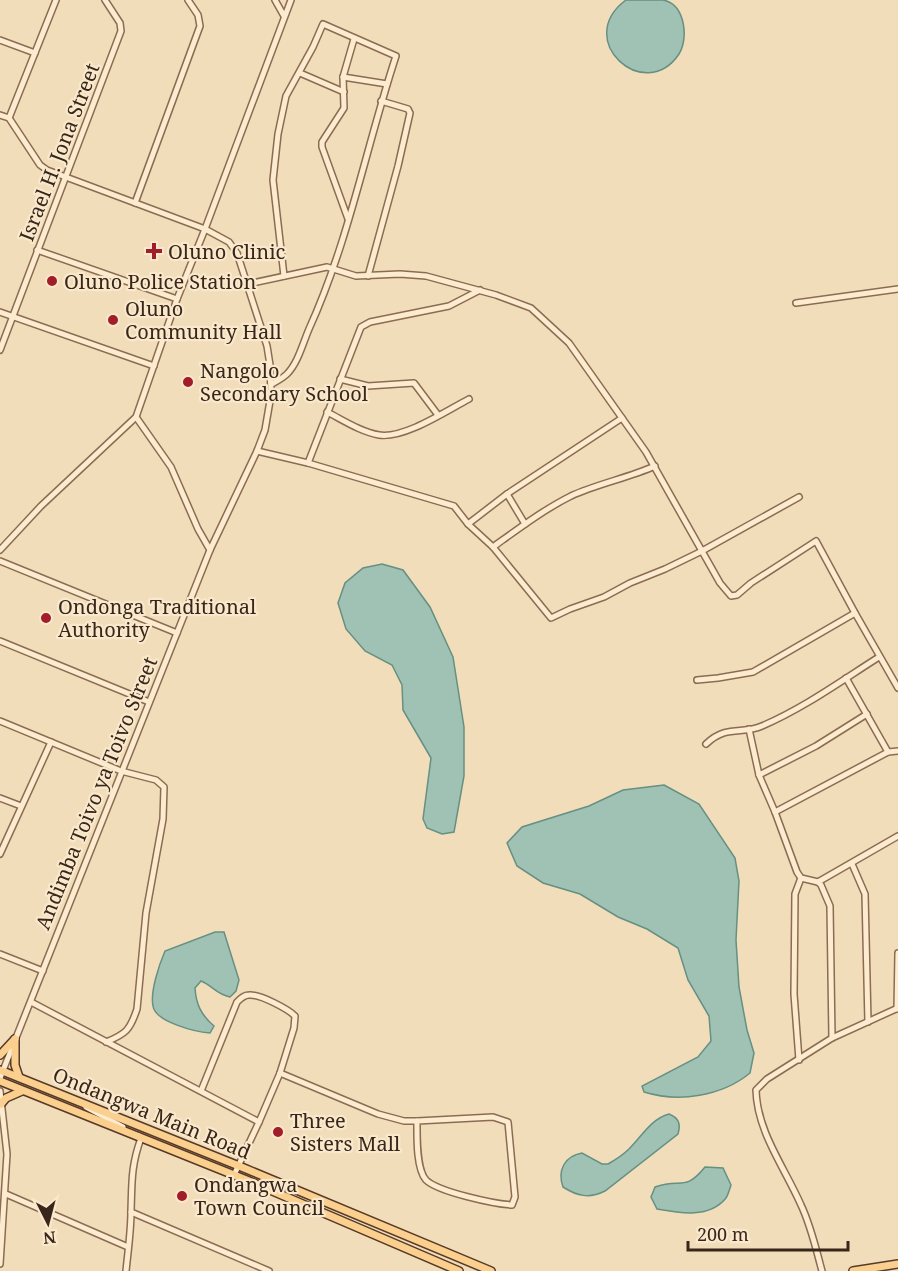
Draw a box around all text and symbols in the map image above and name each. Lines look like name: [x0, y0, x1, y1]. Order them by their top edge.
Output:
street label: Israel H. Jona Street: [13, 59, 105, 245]
place label: Oluno Clinic: [168, 238, 286, 265]
marker: Oluno Clinic: [145, 242, 163, 260]
place label: Oluno Police Station: [64, 268, 256, 295]
marker: Oluno Police Station: [45, 274, 59, 288]
place label: Oluno Community Hall: [125, 295, 282, 345]
marker: Oluno Community Hall: [106, 313, 120, 327]
place label: Nangolo Secondary School: [200, 357, 368, 407]
marker: Nangolo Secondary School: [181, 375, 195, 389]
place label: Ondonga Traditional Authority: [58, 593, 256, 643]
marker: Ondonga Traditional Authority: [39, 611, 53, 625]
street label: Andimba Toivo ya Toivo Street: [29, 653, 163, 933]
street label: Ondangwa Main Road: [49, 1061, 255, 1165]
place label: Three Sisters Mall: [290, 1107, 400, 1157]
marker: Three Sisters Mall: [271, 1125, 285, 1139]
place label: Ondangwa Town Council: [194, 1171, 324, 1221]
marker: Ondangwa Town Council: [175, 1189, 189, 1203]
north arrow: [18, 1193, 78, 1253]
scale bar: [688, 1214, 848, 1252]
text: 200 m: [697, 1222, 749, 1246]
text: N: [42, 1226, 57, 1250]

